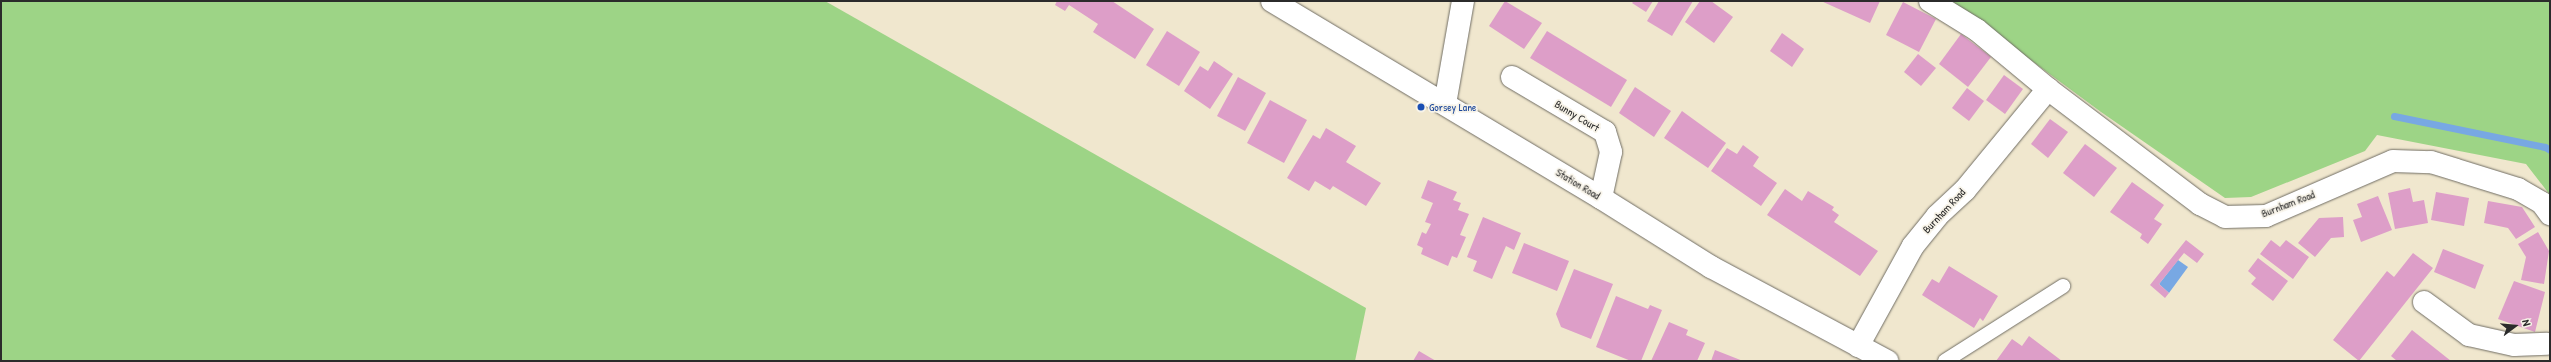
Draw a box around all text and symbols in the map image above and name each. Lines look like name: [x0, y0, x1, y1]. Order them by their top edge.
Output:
street label: Bunny Court: [1552, 97, 1602, 135]
place label: Gorsey Lane: [1429, 100, 1476, 114]
marker: Gorsey Lane: [1416, 102, 1426, 112]
street label: Station Road: [1553, 166, 1603, 202]
street label: Burnham Road: [1920, 186, 1968, 236]
street label: Burnham Road: [2259, 188, 2317, 220]
north arrow: [2495, 306, 2535, 346]
text: N: [2519, 318, 2534, 327]

